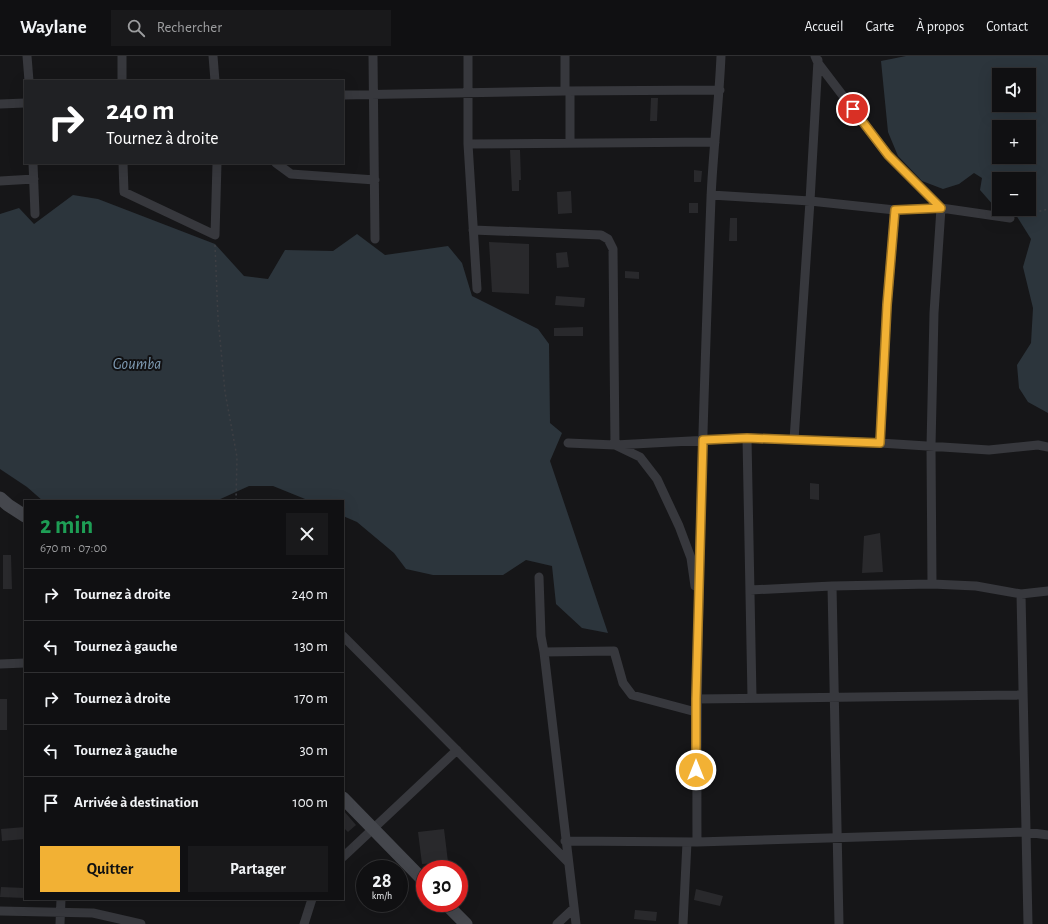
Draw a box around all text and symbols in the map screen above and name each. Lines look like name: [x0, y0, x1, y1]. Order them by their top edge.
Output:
search box: [111, 10, 391, 46]
icon: search: [125, 17, 147, 39]
text: Waylane: [20, 18, 87, 37]
text: Rechercher: [157, 20, 222, 35]
text: Accueil: [804, 20, 843, 34]
text: Carte: [865, 20, 894, 34]
text: À propos: [916, 20, 964, 34]
text: Contact: [986, 20, 1028, 34]
map controls: [992, 68, 1036, 216]
button: sound: [992, 68, 1036, 112]
pin: [836, 92, 870, 126]
icon: right: [40, 96, 92, 148]
text: 240 m: [106, 97, 175, 125]
icon: arrive: [842, 98, 864, 120]
button: +: [992, 120, 1036, 164]
text: Tournez à droite: [106, 130, 219, 148]
button: −: [992, 172, 1036, 216]
water label: Goumba: [113, 356, 161, 372]
button: close: [286, 513, 328, 555]
text: 2 min: [40, 514, 93, 538]
text: 670 m · 07:00: [40, 542, 107, 555]
icon: right: [40, 584, 62, 606]
text: Tournez à droite: [74, 587, 171, 602]
text: 240 m: [292, 587, 328, 602]
icon: left: [40, 636, 62, 658]
text: Tournez à gauche: [74, 639, 177, 654]
text: 130 m: [294, 639, 328, 654]
icon: right: [40, 688, 62, 710]
text: Tournez à droite: [74, 691, 171, 706]
text: 170 m: [294, 691, 328, 706]
icon: left: [40, 740, 62, 762]
text: Tournez à gauche: [74, 743, 177, 758]
text: 30 m: [299, 743, 328, 758]
position arrow: [675, 749, 717, 791]
icon: arrive: [40, 792, 62, 814]
text: Arrivée à destination: [74, 795, 199, 810]
text: 100 m: [293, 795, 328, 810]
button: Quitter: [40, 846, 180, 892]
button: Partager: [188, 846, 328, 892]
speed limit sign: 30: [416, 860, 468, 912]
text: 28: [372, 871, 392, 891]
text: km/h: [372, 891, 392, 901]

